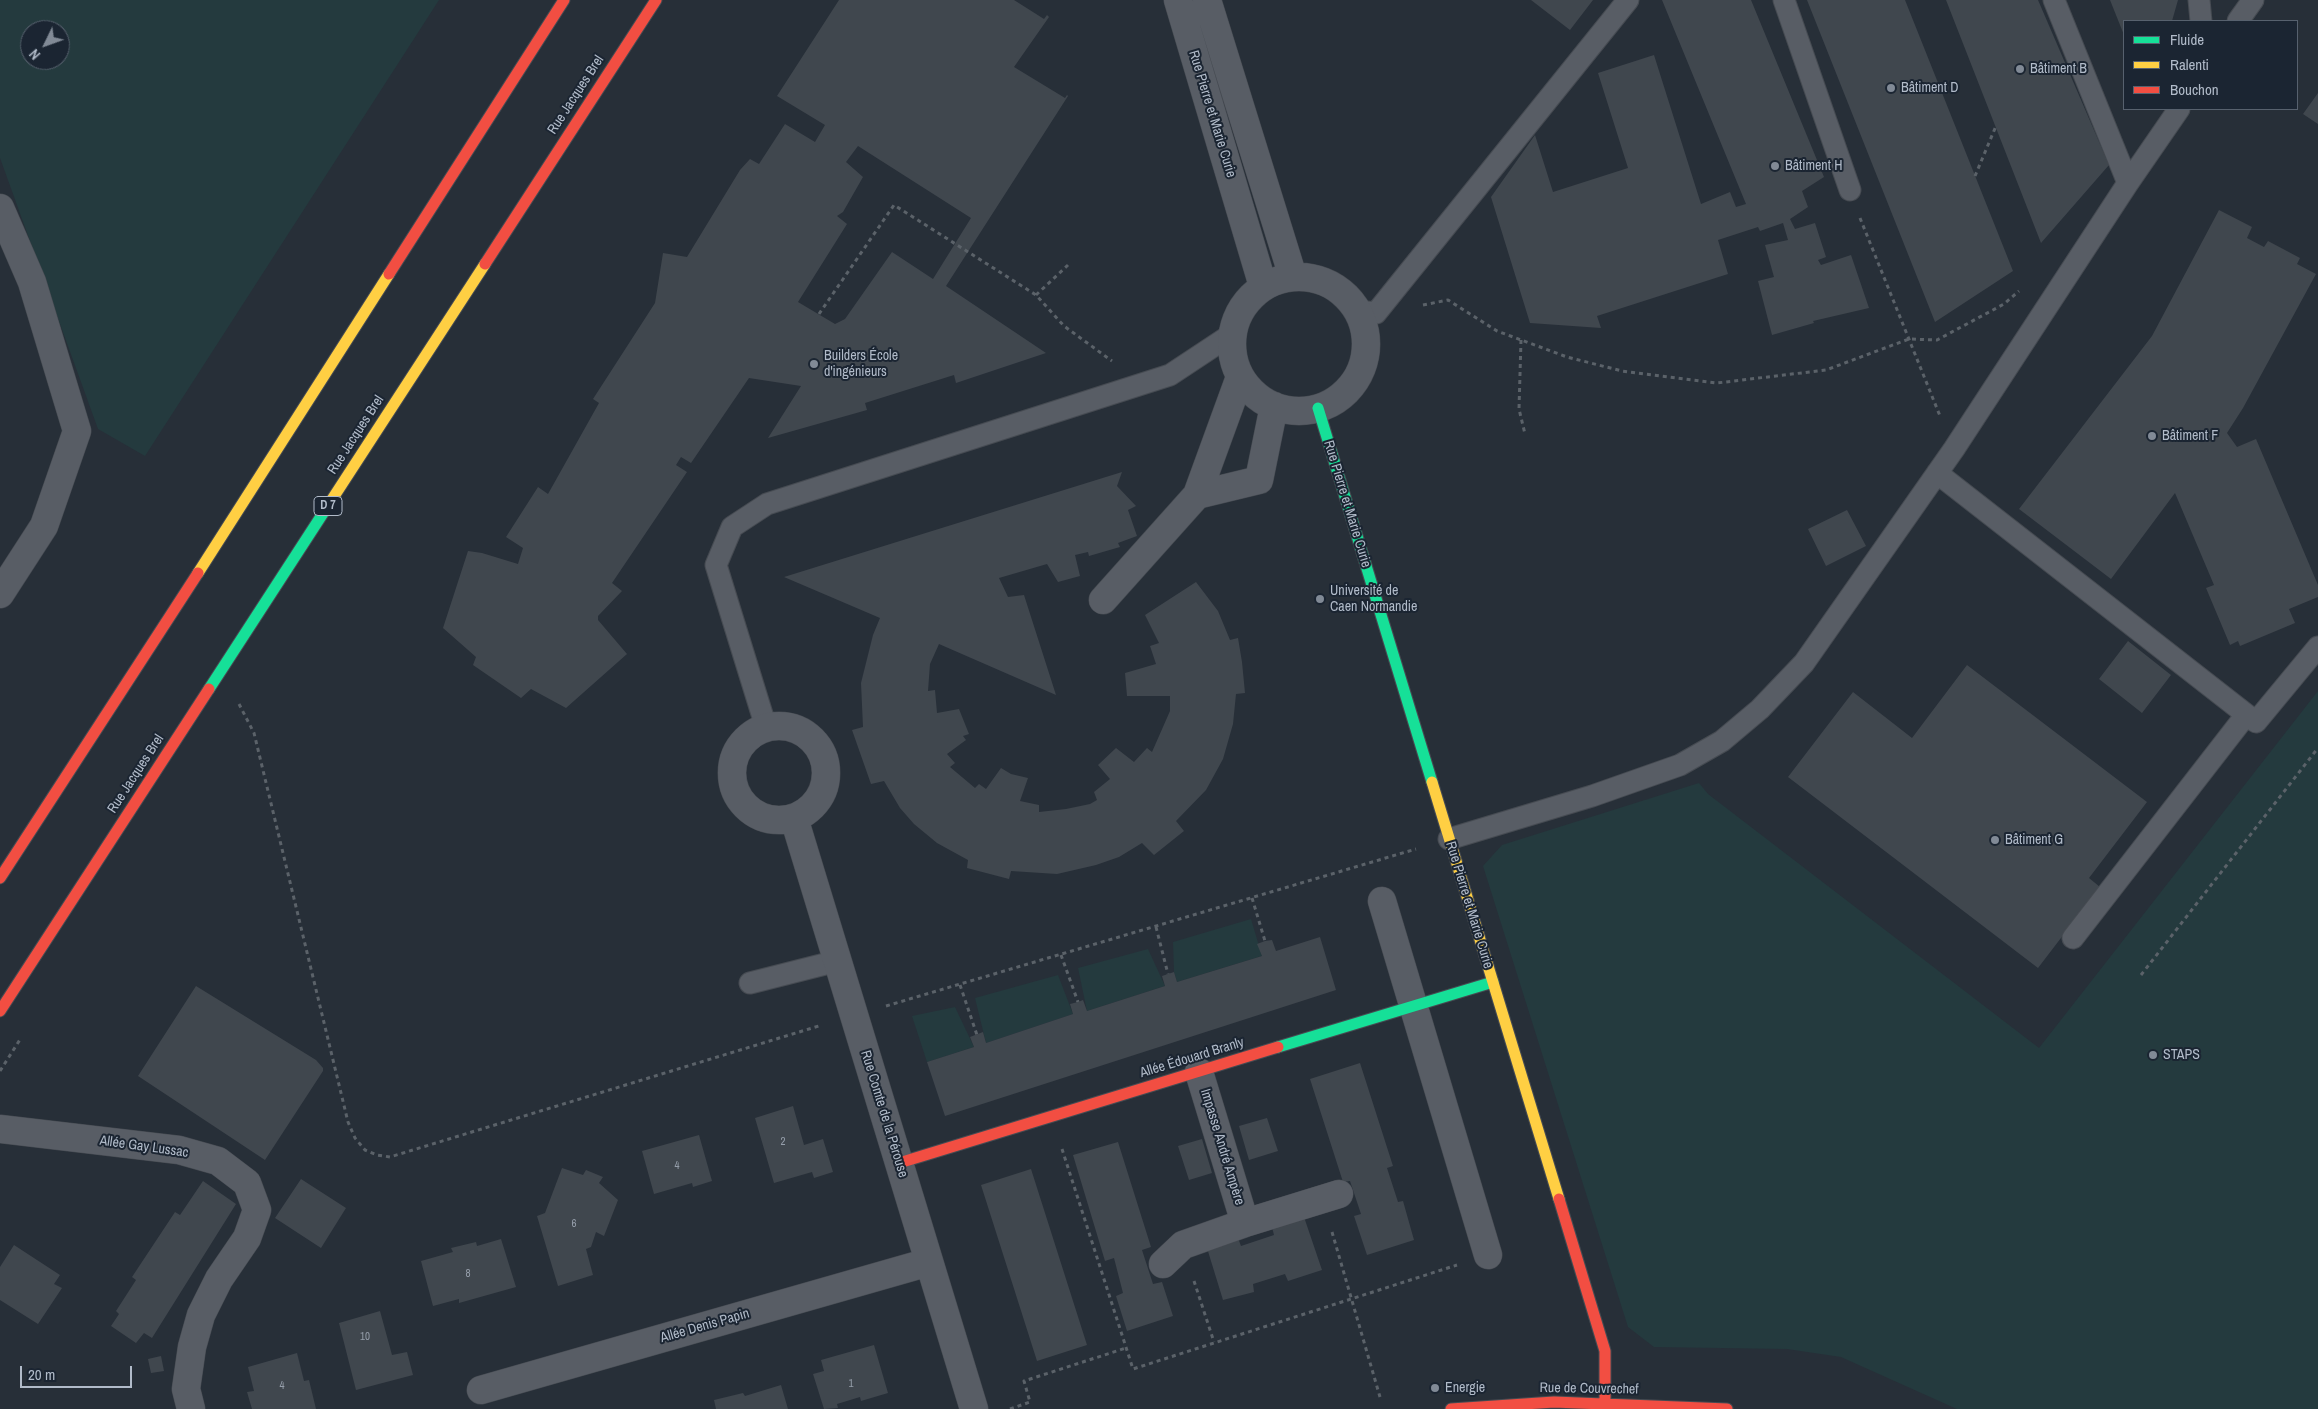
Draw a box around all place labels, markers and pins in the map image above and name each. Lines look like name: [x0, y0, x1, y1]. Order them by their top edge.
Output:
place label: Bâtiment B: [2030, 61, 2087, 77]
marker: Bâtiment B: [2014, 63, 2026, 75]
place label: Bâtiment D: [1901, 80, 1958, 96]
marker: Bâtiment D: [1885, 82, 1897, 94]
place label: Bâtiment H: [1785, 158, 1842, 174]
marker: Bâtiment H: [1769, 160, 1781, 172]
place label: Builders École d'ingénieurs: [824, 348, 898, 381]
marker: Builders École d'ingénieurs: [808, 358, 820, 370]
place label: Bâtiment F: [2162, 428, 2218, 444]
marker: Bâtiment F: [2146, 430, 2158, 442]
place label: Université de Caen Normandie: [1330, 583, 1417, 616]
marker: Université de Caen Normandie: [1314, 593, 1326, 605]
place label: Bâtiment G: [2005, 832, 2063, 848]
marker: Bâtiment G: [1989, 834, 2001, 846]
place label: STAPS: [2163, 1047, 2200, 1063]
marker: STAPS: [2147, 1049, 2159, 1061]
place label: Energie: [1445, 1380, 1485, 1396]
marker: Energie: [1429, 1382, 1441, 1394]

